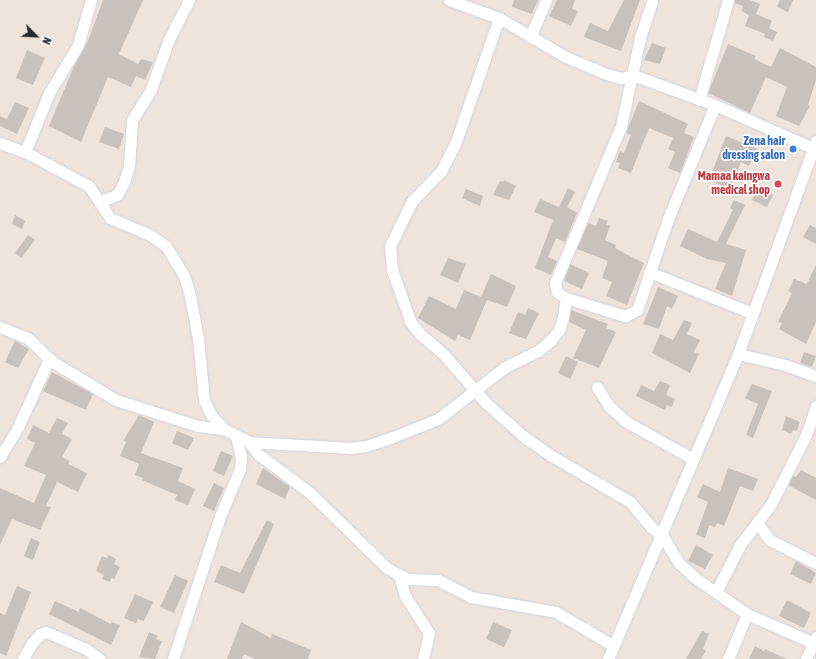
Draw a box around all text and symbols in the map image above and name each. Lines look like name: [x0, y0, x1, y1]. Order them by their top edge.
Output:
north arrow: [16, 16, 56, 56]
text: N: [40, 35, 54, 46]
place label: Zena hair dressing salon: [722, 135, 785, 163]
marker: Zena hair dressing salon: [788, 144, 798, 154]
place label: Mamaa kaingwa medical shop: [698, 170, 770, 198]
marker: Mamaa kaingwa medical shop: [773, 179, 783, 189]

